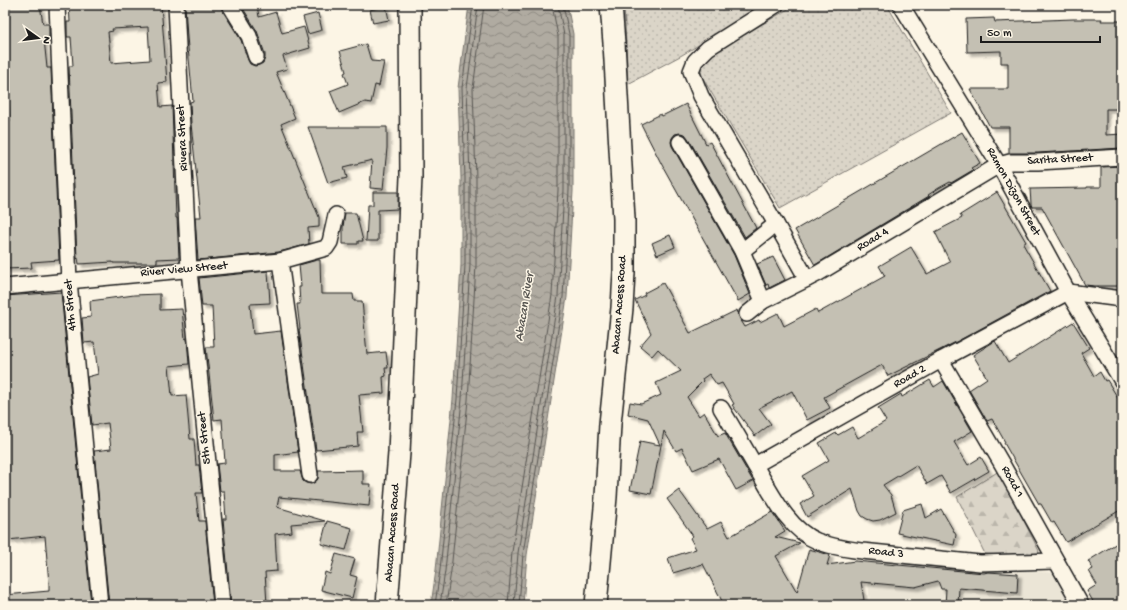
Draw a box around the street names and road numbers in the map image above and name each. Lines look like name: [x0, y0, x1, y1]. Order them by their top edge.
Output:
street label: Rivera Street: [174, 104, 192, 171]
street label: Ramon Dizon Street: [983, 145, 1044, 240]
street label: Sarita Street: [1027, 151, 1094, 169]
street label: Road 4: [855, 225, 892, 255]
street label: Abacan Access Road: [610, 254, 630, 355]
street label: River View Street: [140, 259, 229, 281]
street label: 4th Street: [62, 277, 80, 331]
street label: Road 2: [891, 362, 929, 392]
street label: 5th Street: [195, 410, 215, 465]
street label: Road 1: [998, 464, 1026, 500]
street label: Abacan Access Road: [383, 482, 403, 583]
street label: Road 3: [868, 544, 904, 562]

